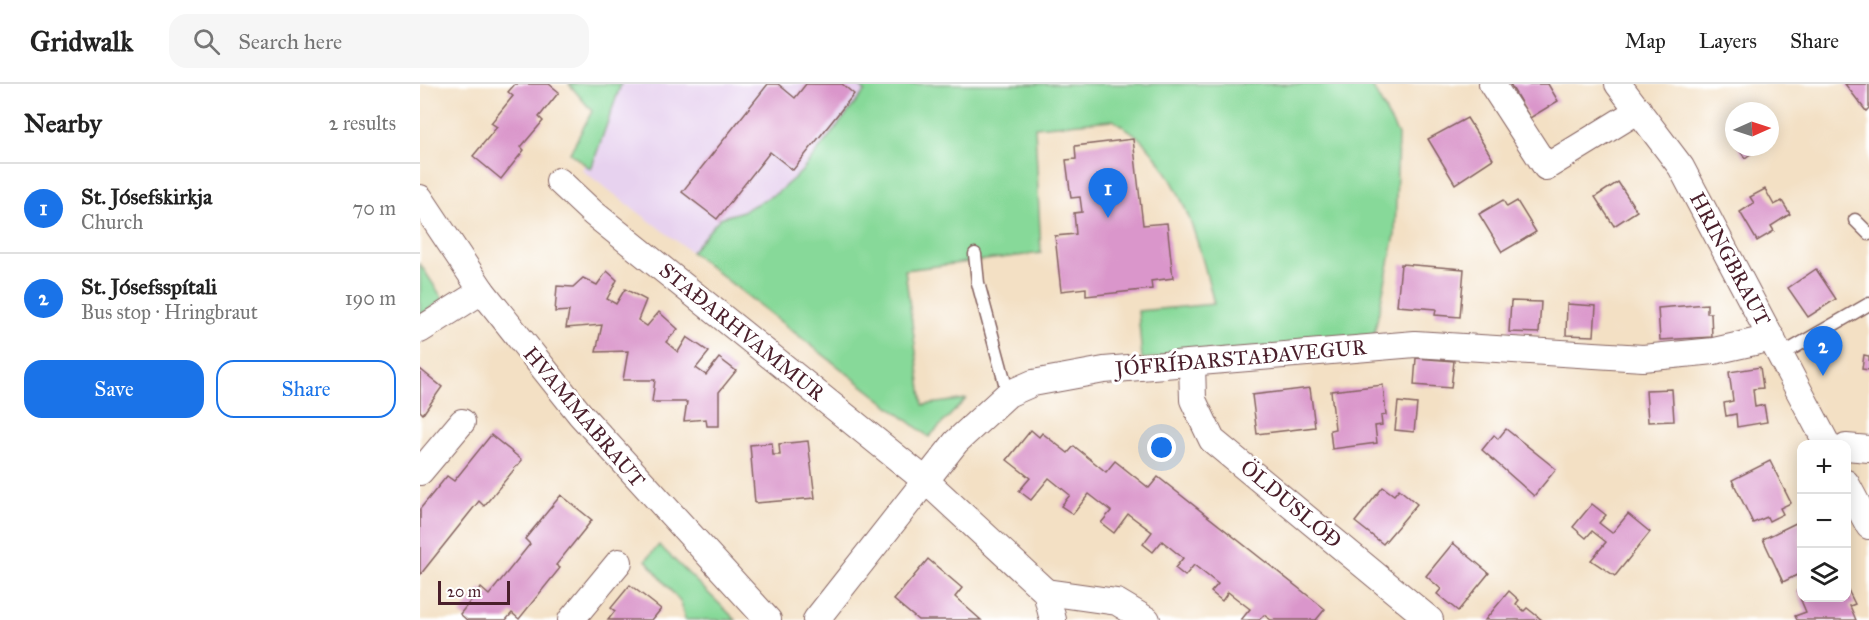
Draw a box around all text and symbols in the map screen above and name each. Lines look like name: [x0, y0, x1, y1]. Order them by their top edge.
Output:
search box: [169, 14, 589, 68]
text: Gridwalk: [30, 24, 133, 59]
icon: search: [190, 25, 223, 58]
text: Search here: [238, 28, 342, 55]
text: Map: [1625, 28, 1666, 54]
text: Layers: [1699, 28, 1757, 54]
text: Share: [1790, 28, 1839, 54]
north arrow: [1725, 102, 1779, 156]
text: Nearby: [24, 107, 102, 139]
text: 2 results: [328, 111, 396, 135]
pin: 1: [1088, 168, 1128, 218]
text: St. Jósefskirkja: [81, 183, 212, 210]
street label: HRINGBRAUT: [1684, 188, 1776, 330]
text: 1: [40, 196, 47, 220]
text: 70 m: [353, 196, 396, 220]
text: Church: [81, 210, 143, 234]
street label: STAÐARHVAMMUR: [654, 257, 831, 408]
text: St. Jósefsspítali: [81, 273, 217, 300]
text: 2: [39, 286, 48, 310]
text: 190 m: [345, 286, 396, 310]
text: Bus stop · Hringbraut: [81, 300, 258, 324]
pin: 2: [1804, 326, 1842, 376]
street label: JÓFRÍÐARSTAÐAVEGUR: [1112, 333, 1369, 382]
street label: HVAMMABRAUT: [518, 341, 650, 493]
button: Save: [24, 360, 204, 418]
button: Share: [216, 360, 396, 418]
your location: [1147, 433, 1176, 462]
map controls: [1797, 440, 1851, 602]
button: +: [1797, 440, 1851, 494]
street label: ÖLDUSLÓÐ: [1235, 453, 1348, 554]
button: −: [1797, 494, 1851, 548]
button: layers: [1797, 548, 1851, 602]
scale bar: [438, 578, 510, 606]
text: 20 m: [447, 582, 481, 601]

